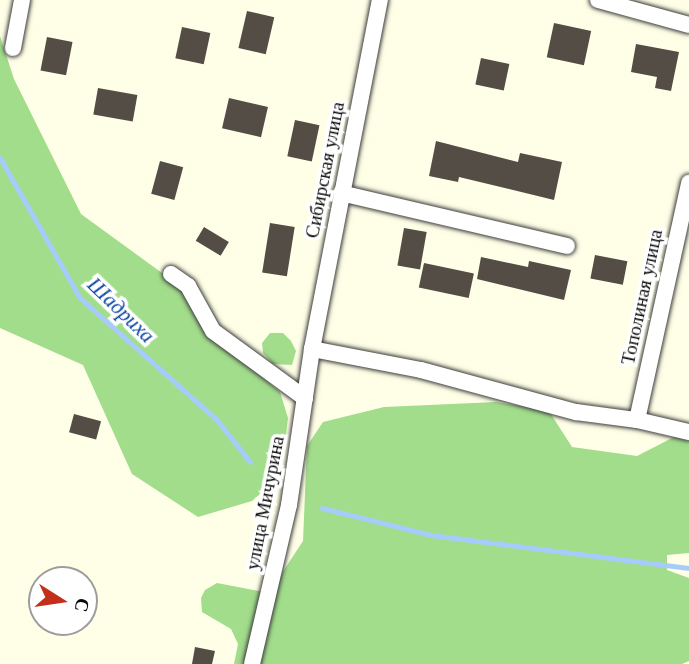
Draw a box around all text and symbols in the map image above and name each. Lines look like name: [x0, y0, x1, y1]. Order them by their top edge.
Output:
street label: Сибирская улица: [301, 100, 349, 240]
street label: Тополиная улица: [617, 227, 667, 367]
water label: Шадриха: [82, 272, 160, 348]
street label: улица Мичурина: [241, 434, 289, 572]
north arrow: [28, 566, 98, 636]
text: С: [70, 596, 94, 614]

